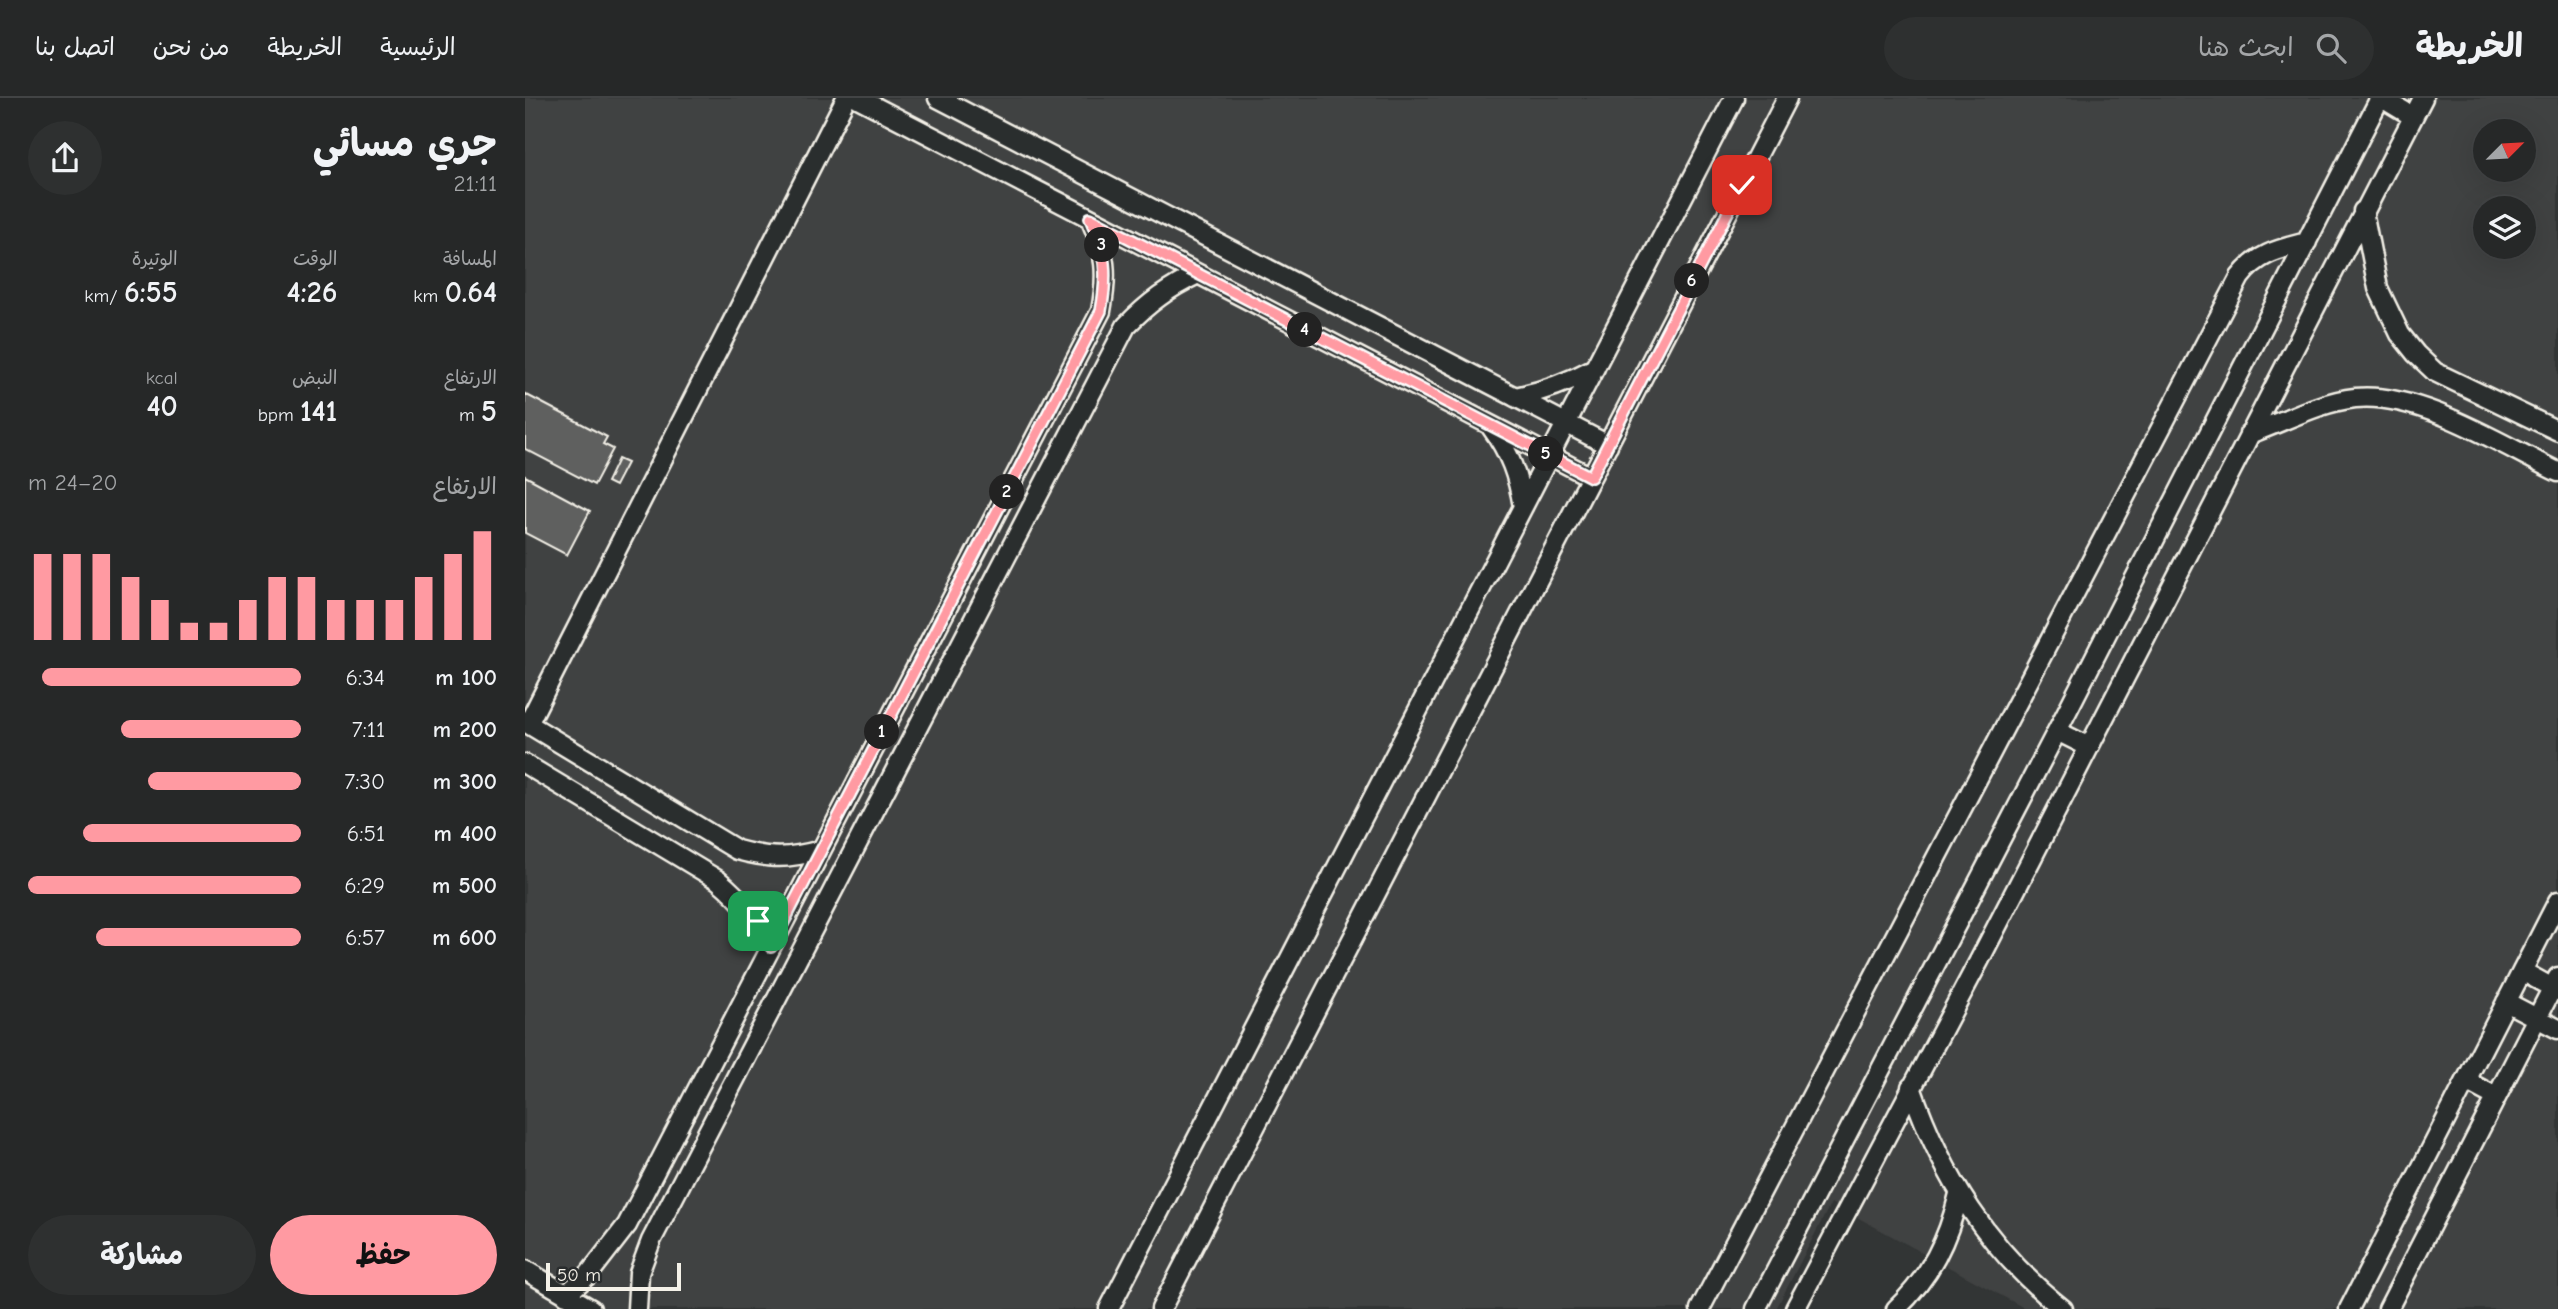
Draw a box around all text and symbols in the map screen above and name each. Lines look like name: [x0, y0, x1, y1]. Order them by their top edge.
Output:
search box: [1884, 17, 2374, 80]
text: الخريطة: [2416, 27, 2523, 65]
icon: search: [2312, 29, 2350, 67]
text: اتصل بنا: [35, 33, 115, 61]
text: من نحن: [153, 33, 229, 61]
text: الخريطة: [267, 33, 342, 61]
text: الرئيسية: [380, 33, 456, 61]
text: ابحث هنا: [2198, 33, 2294, 63]
north arrow: [2473, 119, 2536, 182]
map controls: [2473, 119, 2536, 259]
button: share: [28, 121, 102, 195]
text: جري مسائي: [313, 122, 497, 166]
pin: [1712, 155, 1772, 215]
icon: check: [1723, 166, 1761, 204]
text: 21:11: [453, 170, 497, 197]
button: layers: [2473, 196, 2536, 259]
pin: 3: [1085, 228, 1119, 262]
text: 3: [1097, 233, 1106, 255]
text: الوتيرة: [132, 248, 178, 270]
text: الوقت: [293, 248, 337, 270]
text: المسافة: [443, 248, 497, 270]
pin: 6: [1675, 264, 1709, 298]
text: 6: [1687, 269, 1696, 291]
text: 6:55: [124, 275, 178, 310]
text: 4:26: [286, 275, 337, 310]
text: 0.64: [445, 275, 497, 310]
text: /km: [84, 285, 124, 307]
text: km: [413, 285, 445, 307]
pin: 4: [1287, 313, 1323, 348]
text: 4: [1300, 318, 1309, 340]
text: kcal: [146, 367, 178, 389]
text: النبض: [292, 367, 337, 389]
text: الارتفاع: [444, 367, 497, 389]
text: 40: [146, 389, 178, 424]
text: 141: [300, 394, 337, 429]
text: 5: [481, 394, 497, 429]
text: bpm: [258, 404, 300, 426]
text: m: [459, 404, 481, 426]
pin: 5: [1529, 436, 1563, 472]
text: 5: [1540, 442, 1551, 464]
text: 20–24 m: [28, 469, 118, 496]
text: الارتفاع: [433, 473, 497, 500]
pin: 2: [989, 474, 1025, 510]
text: 2: [1002, 480, 1011, 502]
text: 6:34: [346, 664, 385, 691]
text: 100 m: [435, 664, 497, 691]
pin: 1: [865, 714, 899, 750]
text: 7:11: [352, 716, 385, 743]
text: 200 m: [433, 716, 497, 743]
text: 1: [878, 720, 885, 742]
text: 7:30: [344, 768, 385, 795]
text: 300 m: [433, 768, 497, 795]
text: 6:51: [347, 820, 385, 847]
text: 400 m: [433, 820, 497, 847]
text: 6:29: [344, 872, 385, 899]
text: 500 m: [432, 872, 497, 899]
pin: [728, 891, 788, 951]
icon: arrive: [739, 902, 777, 940]
text: 6:57: [345, 924, 385, 951]
text: 600 m: [432, 924, 497, 951]
button: مشاركة: [28, 1215, 256, 1295]
button: حفظ: [270, 1215, 497, 1295]
scale bar: [546, 1260, 681, 1292]
text: 50 m: [557, 1264, 601, 1286]

